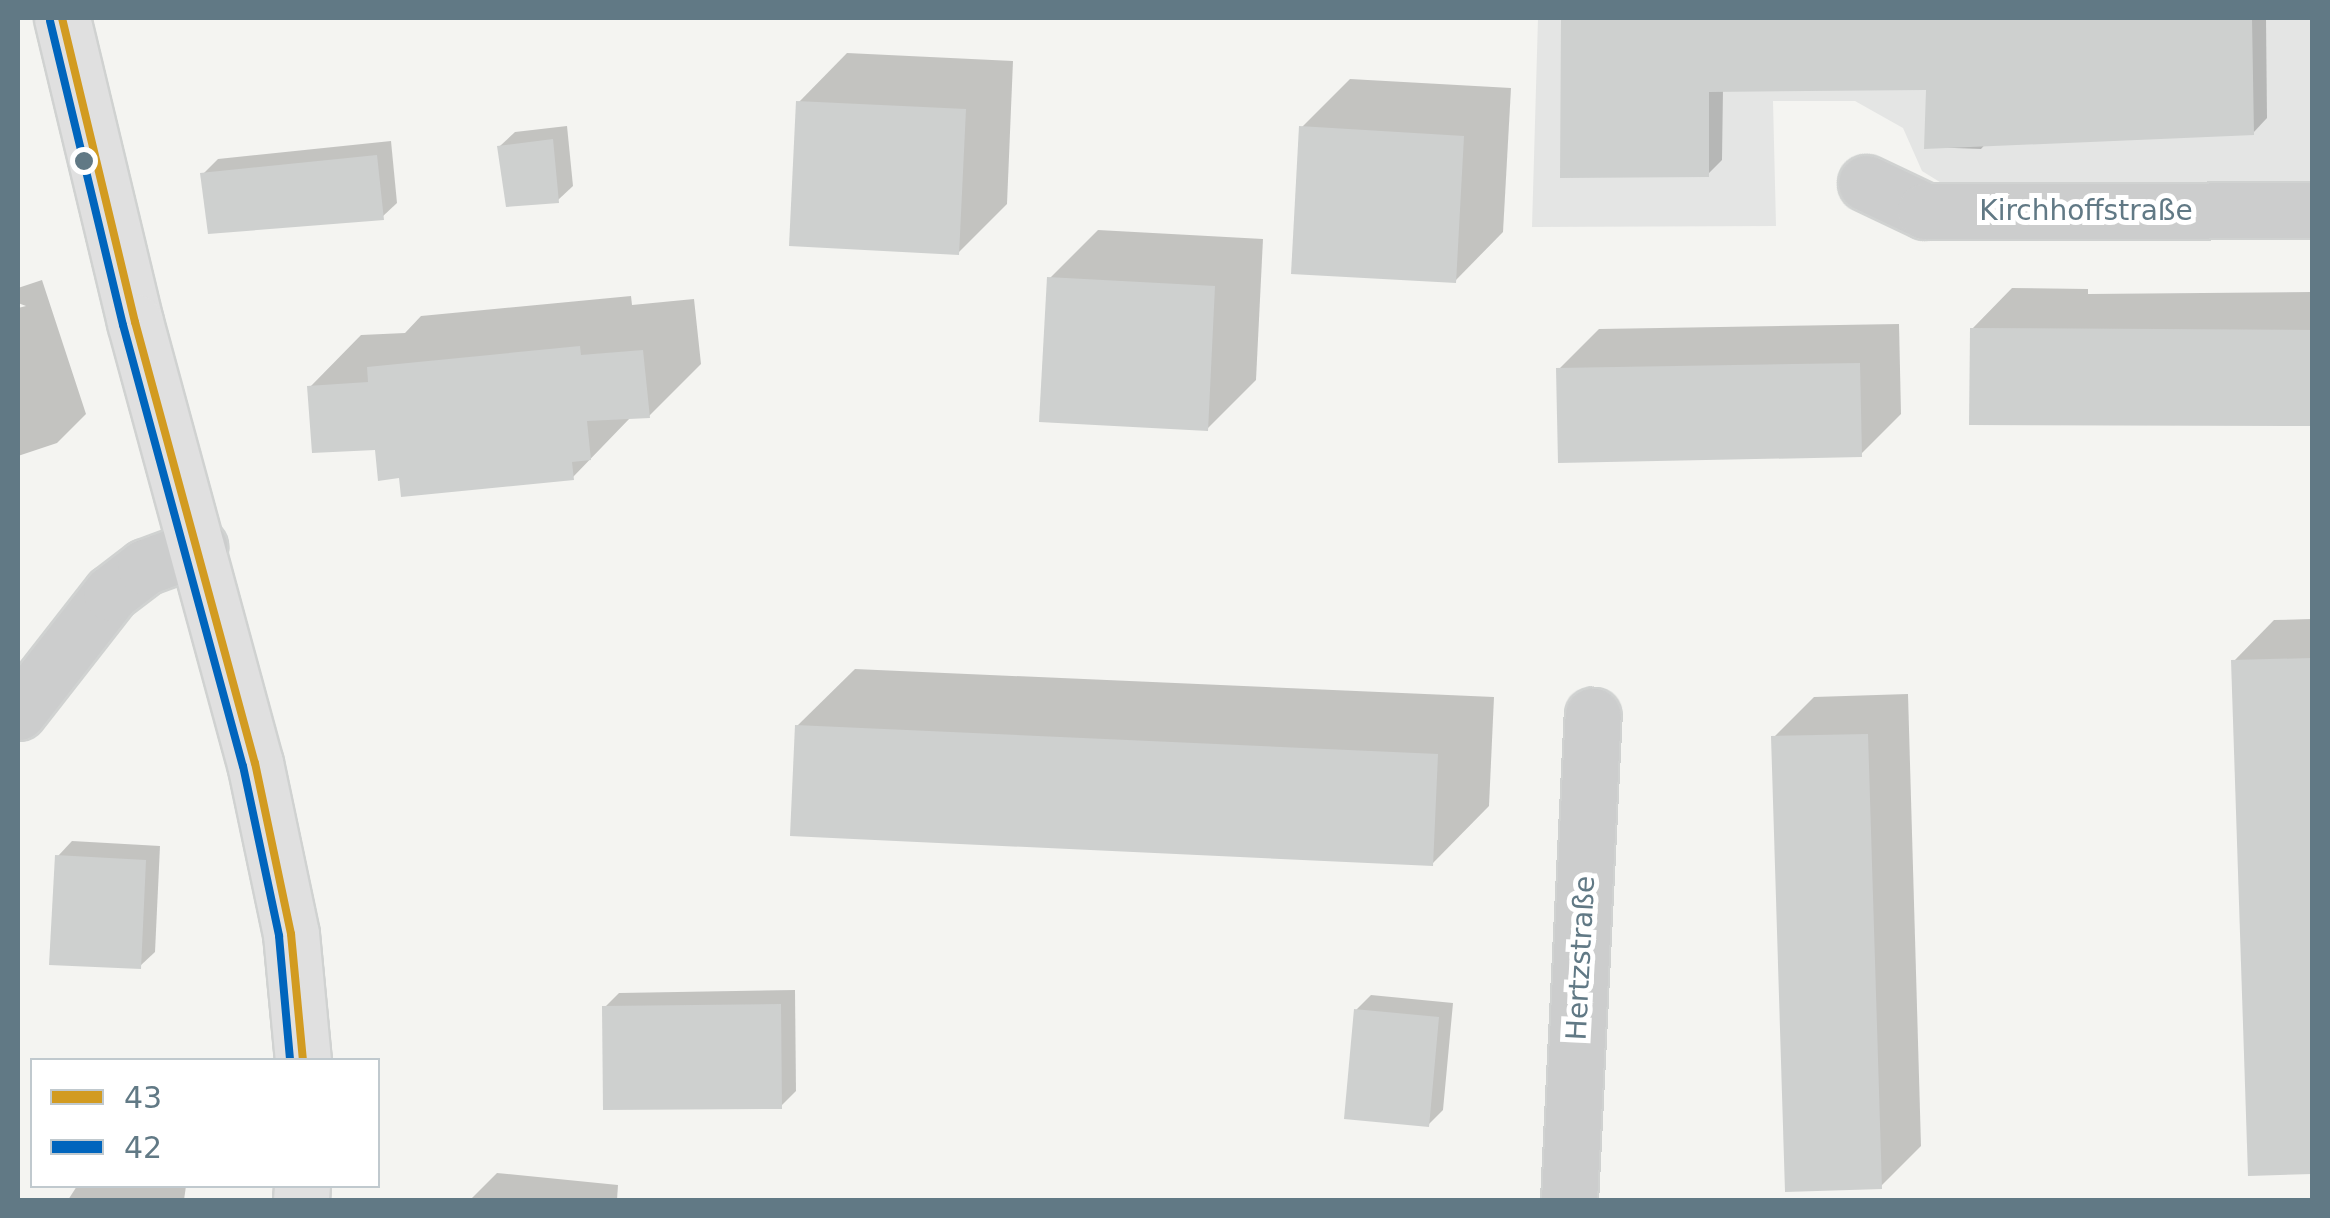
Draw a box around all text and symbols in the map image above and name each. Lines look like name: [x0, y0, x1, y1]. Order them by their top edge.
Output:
unlabelled marker: [74, 151, 94, 171]
street label: Kirchhoffstraße: [1979, 194, 2193, 228]
street label: Hertzstraße: [1560, 875, 1602, 1041]
legend: [30, 1058, 380, 1188]
text: 43: [124, 1080, 162, 1115]
text: 42: [124, 1130, 162, 1165]

